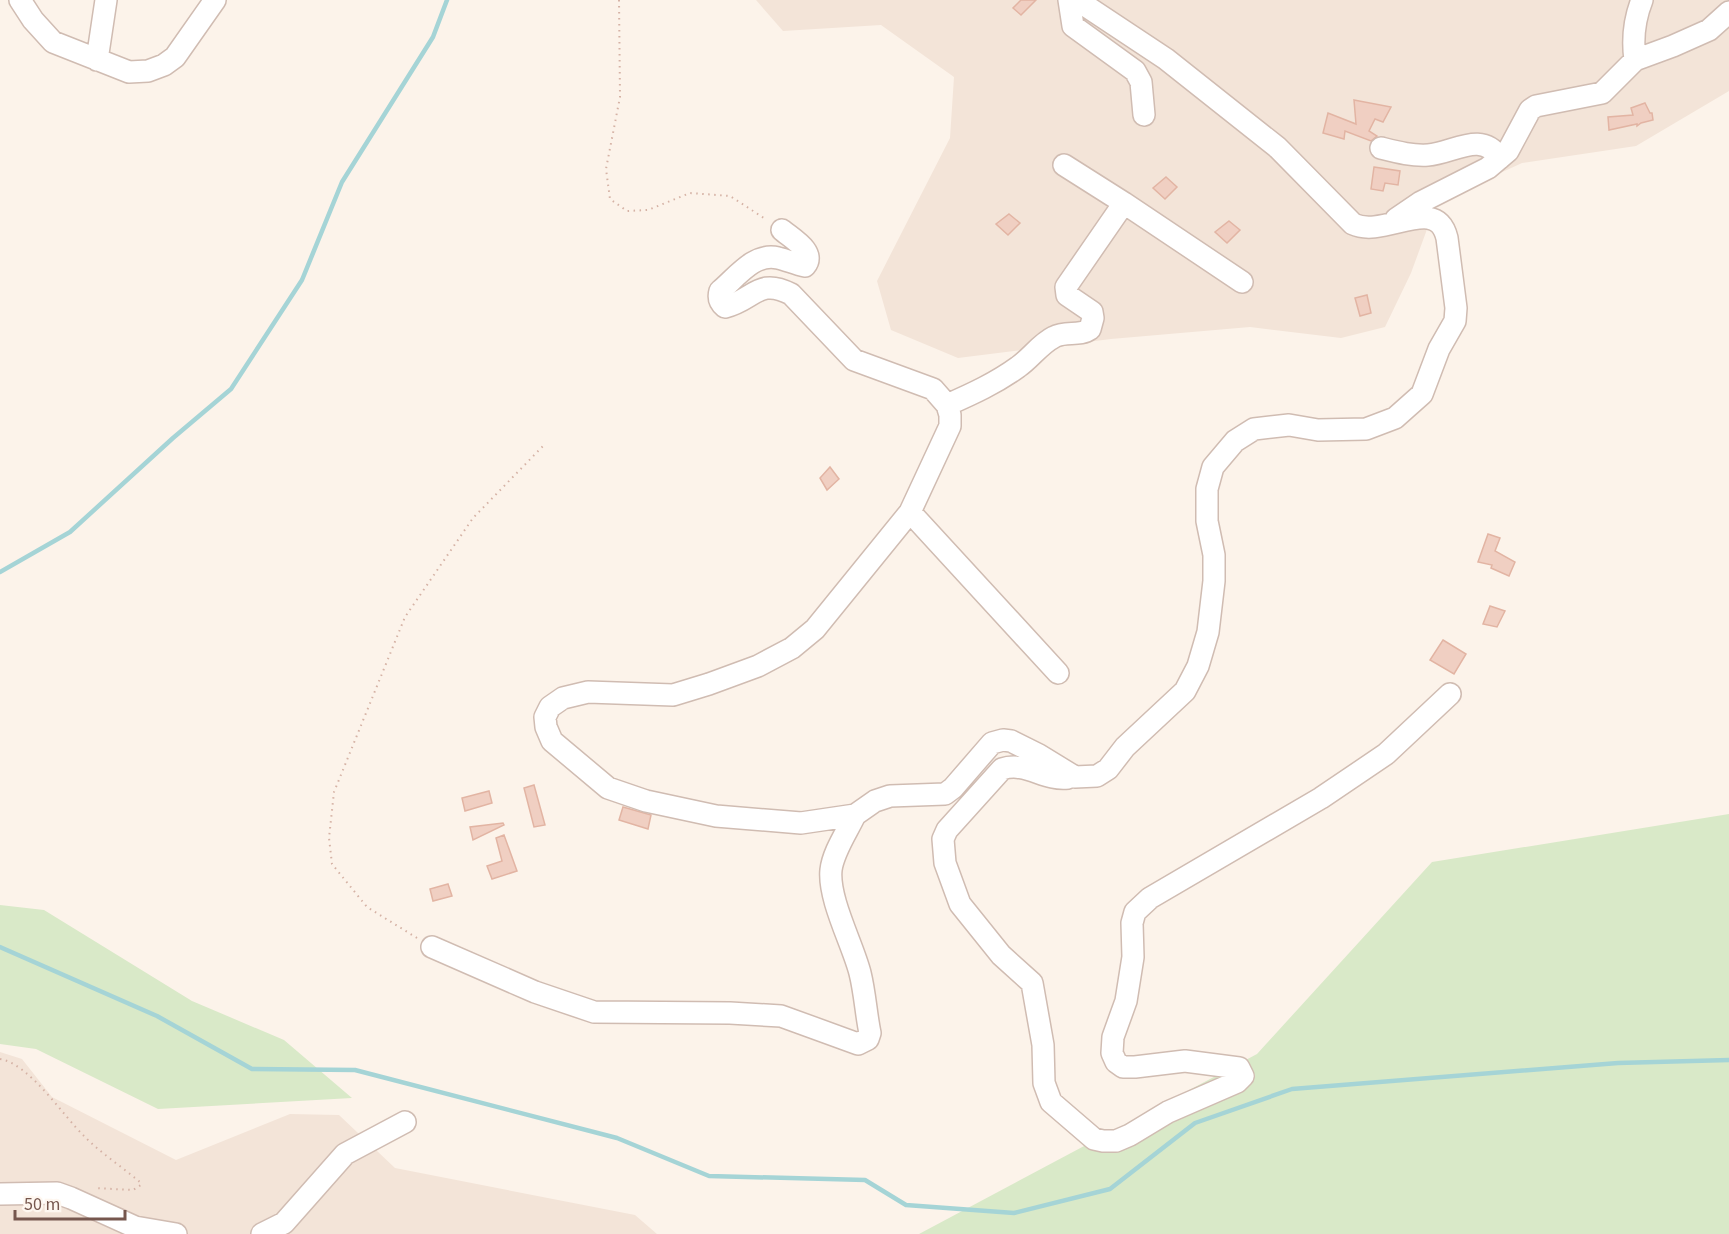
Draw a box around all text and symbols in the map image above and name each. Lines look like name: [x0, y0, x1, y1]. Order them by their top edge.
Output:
scale bar: [15, 1183, 124, 1221]
text: 50 m: [24, 1192, 60, 1217]

